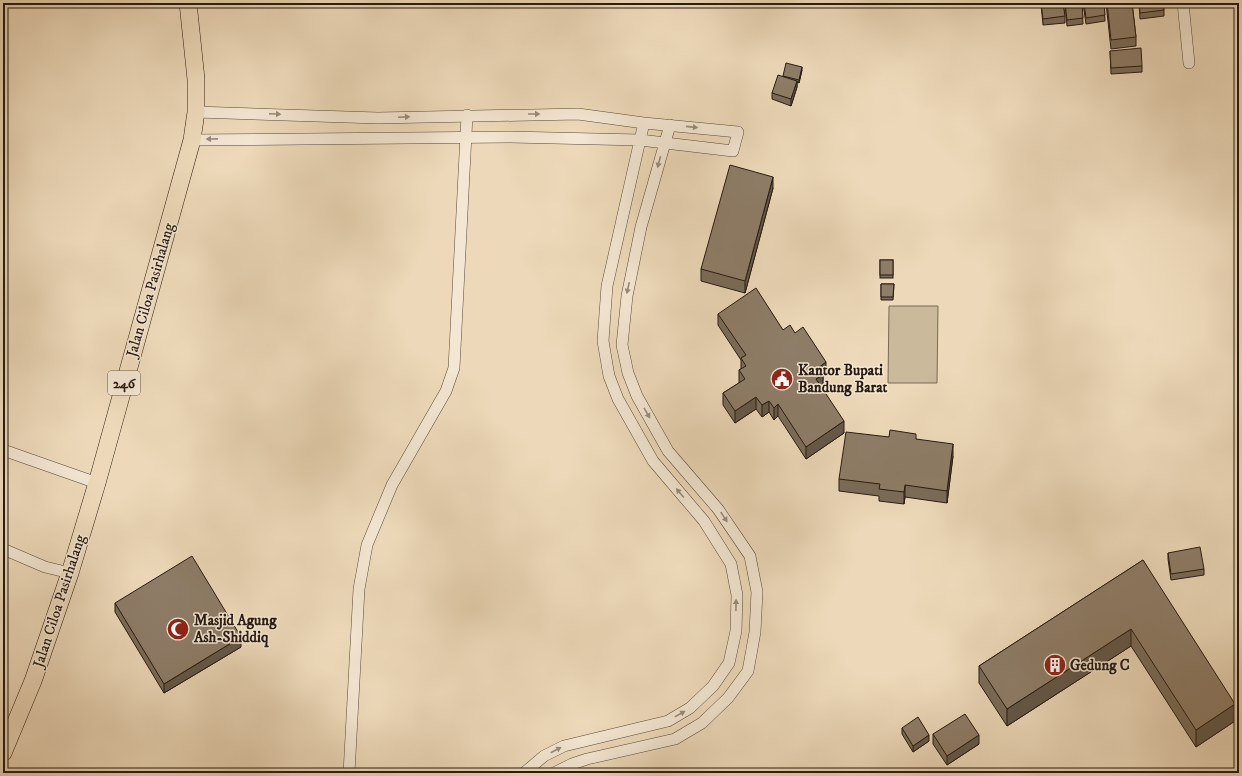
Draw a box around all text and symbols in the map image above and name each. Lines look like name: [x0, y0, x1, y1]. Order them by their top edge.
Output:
one-way arrow: [269, 111, 281, 118]
one-way arrow: [528, 111, 541, 117]
one-way arrow: [398, 114, 411, 120]
one-way arrow: [686, 124, 698, 130]
one-way arrow: [206, 136, 218, 143]
one-way arrow: [656, 156, 662, 169]
street label: Jalan Ciloa Pasirhalang: [122, 220, 179, 361]
one-way arrow: [625, 282, 631, 295]
place label: Kantor Bupati Bandung Barat: [798, 361, 888, 397]
public building icon: Kantor Bupati Bandung Barat: [769, 366, 795, 392]
road number: 246: [108, 371, 140, 395]
one-way arrow: [643, 407, 650, 419]
one-way arrow: [675, 487, 684, 498]
one-way arrow: [720, 512, 728, 522]
street label: Jalan Ciloa Pasirhalang: [28, 532, 90, 672]
one-way arrow: [733, 599, 740, 611]
place label: Masjid Agung Ash-Shiddiq: [193, 611, 277, 648]
mosque icon: Masjid Agung Ash-Shiddiq: [165, 616, 191, 642]
building icon: Gedung C: [1042, 652, 1068, 678]
place label: Gedung C: [1070, 656, 1130, 675]
one-way arrow: [674, 710, 686, 717]
one-way arrow: [550, 747, 562, 753]

